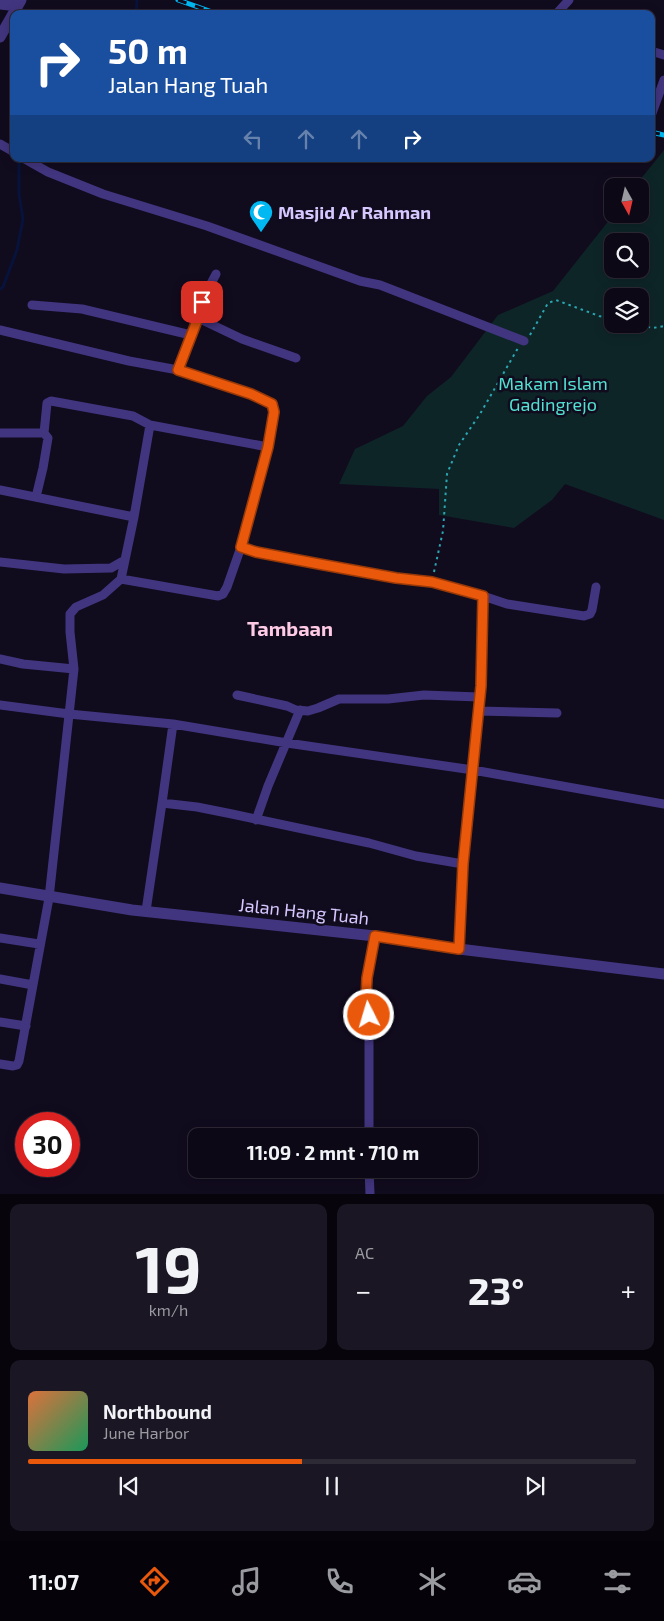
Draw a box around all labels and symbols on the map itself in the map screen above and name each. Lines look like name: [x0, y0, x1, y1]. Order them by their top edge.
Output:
north arrow: [604, 178, 649, 222]
mosque icon: Masjid Ar Rahman: [248, 199, 274, 233]
place label: Masjid Ar Rahman: [278, 201, 431, 223]
pin: [181, 281, 223, 323]
park label: Makam Islam Gadingrejo: [498, 372, 608, 415]
district label: Tambaan: [247, 616, 333, 640]
street label: Jalan Hang Tuah: [238, 893, 370, 929]
position arrow: [342, 988, 394, 1040]
speed limit sign: 30: [15, 1112, 80, 1177]

